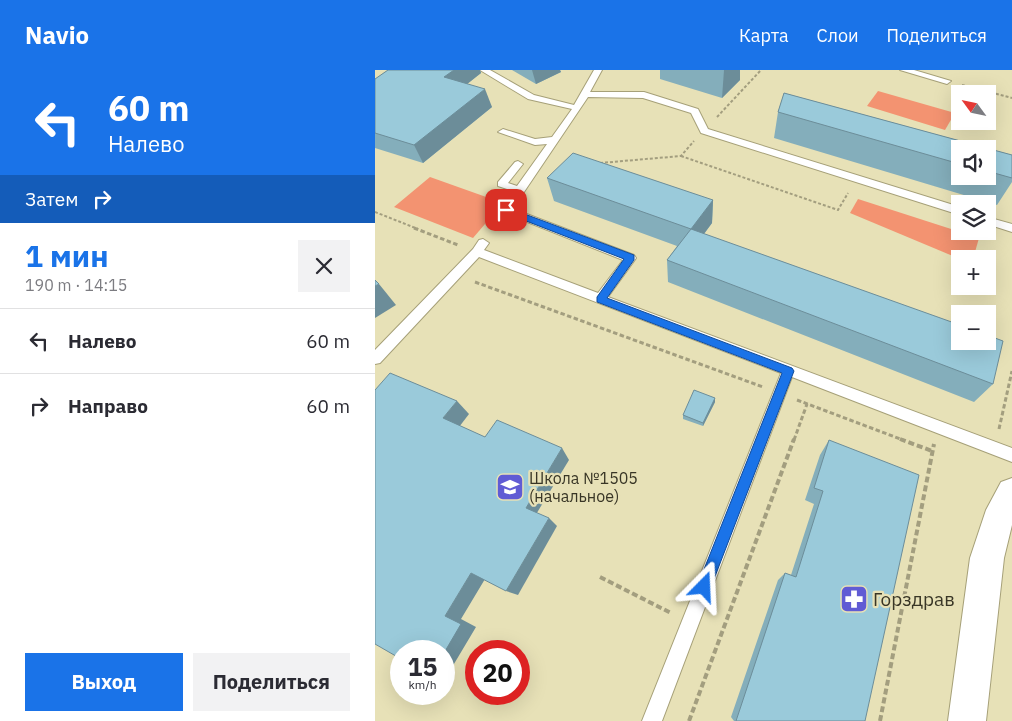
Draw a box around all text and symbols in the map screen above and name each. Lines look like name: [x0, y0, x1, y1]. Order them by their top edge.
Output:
text: Navio: [25, 19, 89, 51]
text: Карта: [739, 24, 789, 47]
text: Слои: [817, 24, 859, 47]
text: Поделиться: [887, 24, 987, 47]
text: 60 m: [108, 85, 190, 131]
north arrow: [951, 85, 996, 130]
map controls: [951, 85, 996, 350]
icon: left: [25, 90, 90, 155]
text: Налево: [108, 129, 185, 158]
button: sound: [951, 140, 996, 185]
icon: right: [88, 185, 116, 213]
text: Затем: [25, 187, 78, 211]
pin: [485, 189, 527, 231]
button: layers: [951, 195, 996, 240]
icon: arrive: [492, 196, 520, 224]
text: 1 мин: [25, 236, 109, 275]
button: close: [298, 240, 350, 292]
button: +: [951, 250, 996, 295]
text: 190 m · 14:15: [25, 275, 127, 295]
button: −: [951, 305, 996, 350]
icon: left: [25, 327, 53, 355]
text: Налево: [68, 329, 137, 353]
text: 60 m: [306, 329, 350, 353]
icon: right: [25, 392, 53, 420]
text: Направо: [68, 394, 148, 418]
text: 60 m: [306, 394, 350, 418]
place label: Школа №1505 (начальное): [529, 468, 638, 506]
school or university icon: Школа №1505 (начальное): [495, 472, 525, 502]
position arrow: [677, 560, 729, 612]
pharmacy icon: Горздрав: [839, 584, 869, 614]
place label: Горздрав: [873, 587, 955, 611]
speed limit sign: 20: [465, 640, 530, 705]
text: 15: [407, 650, 438, 683]
button: Выход: [25, 653, 183, 711]
button: Поделиться: [193, 653, 350, 711]
text: km/h: [408, 677, 437, 692]

